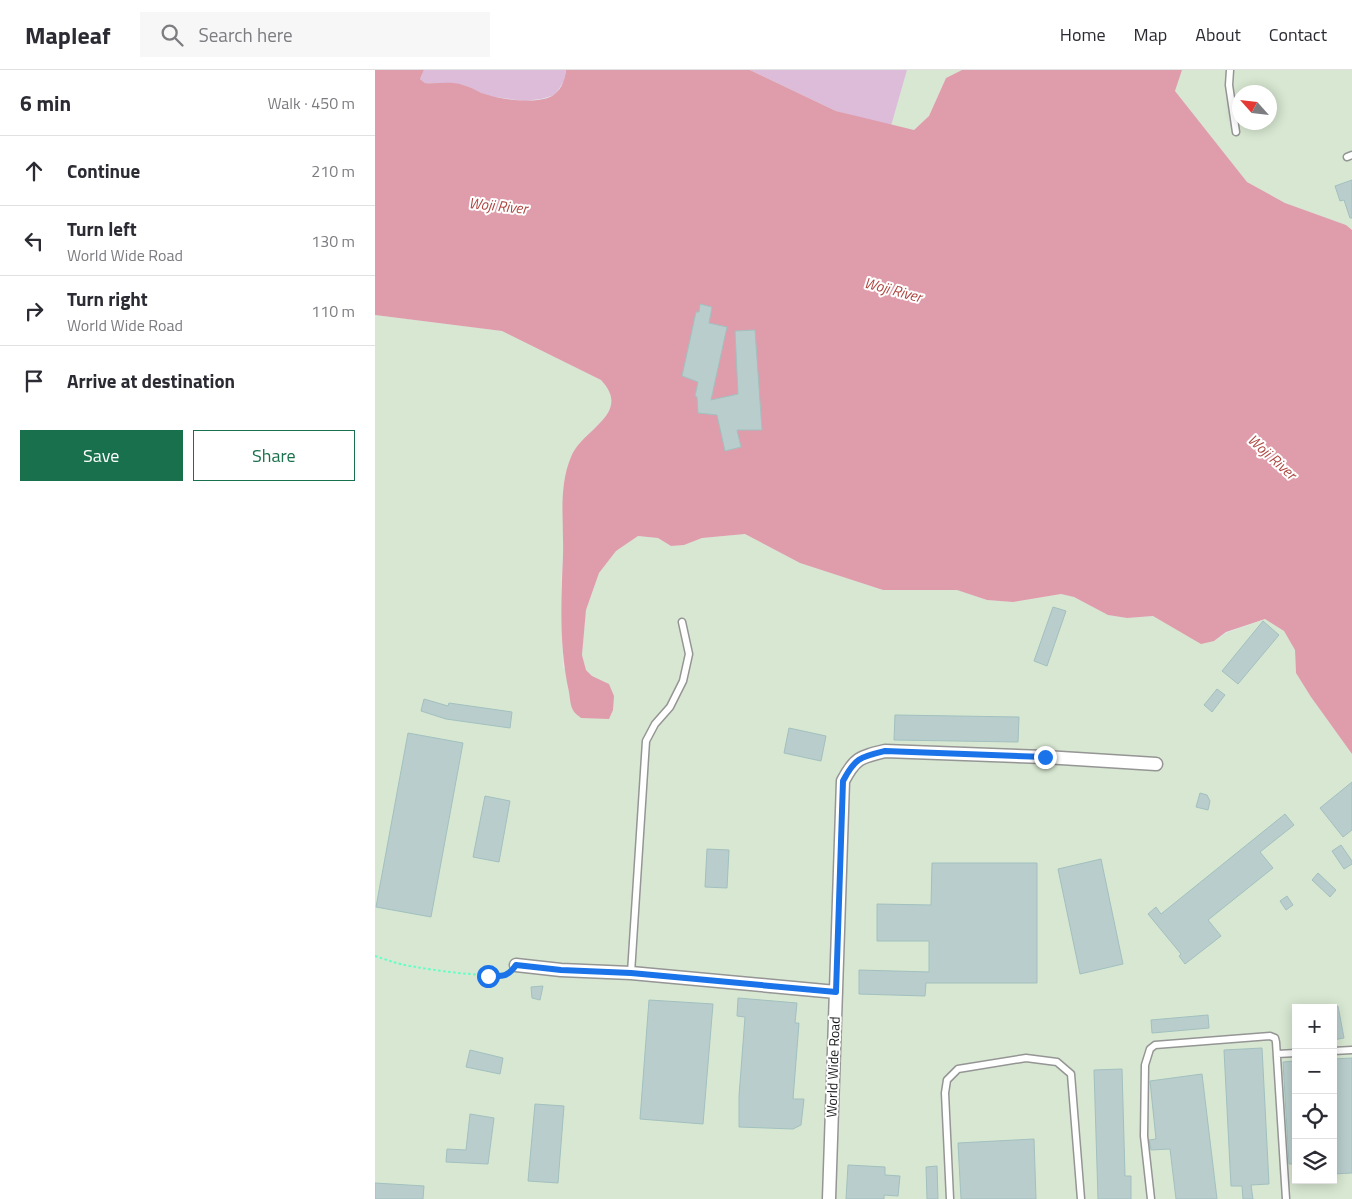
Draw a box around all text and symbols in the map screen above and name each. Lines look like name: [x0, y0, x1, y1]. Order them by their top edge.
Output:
search box: [140, 12, 490, 57]
text: Mapleaf: [25, 17, 110, 53]
text: Search here: [198, 20, 293, 49]
icon: search: [158, 21, 186, 49]
text: Home: [1060, 21, 1106, 48]
text: Map: [1134, 21, 1167, 48]
text: About: [1195, 21, 1241, 48]
text: Contact: [1269, 21, 1327, 48]
north arrow: [1232, 85, 1277, 130]
text: 6 min: [20, 87, 71, 119]
text: Walk · 450 m: [267, 91, 355, 115]
text: Continue: [67, 156, 140, 185]
icon: ahead: [20, 157, 48, 185]
text: 210 m: [311, 159, 355, 183]
water label: Woji River: [468, 191, 531, 220]
text: Turn left: [67, 214, 137, 243]
icon: left: [20, 227, 48, 255]
text: 130 m: [311, 229, 355, 253]
text: World Wide Road: [67, 243, 183, 267]
water label: Woji River: [862, 271, 927, 309]
text: Turn right: [67, 284, 148, 313]
icon: right: [20, 297, 48, 325]
text: 110 m: [311, 299, 355, 323]
text: World Wide Road: [67, 313, 183, 337]
text: Arrive at destination: [67, 366, 235, 395]
icon: arrive: [20, 367, 48, 395]
water label: Woji River: [1243, 428, 1304, 486]
button: Save: [20, 430, 183, 481]
button: Share: [193, 430, 355, 481]
route end: [1034, 746, 1057, 769]
route start: [477, 965, 500, 988]
map controls: [1292, 1004, 1337, 1184]
button: +: [1292, 1004, 1337, 1049]
street label: World Wide Road: [820, 1016, 845, 1118]
button: −: [1292, 1049, 1337, 1094]
button: locate: [1292, 1094, 1337, 1139]
button: layers: [1292, 1139, 1337, 1184]

